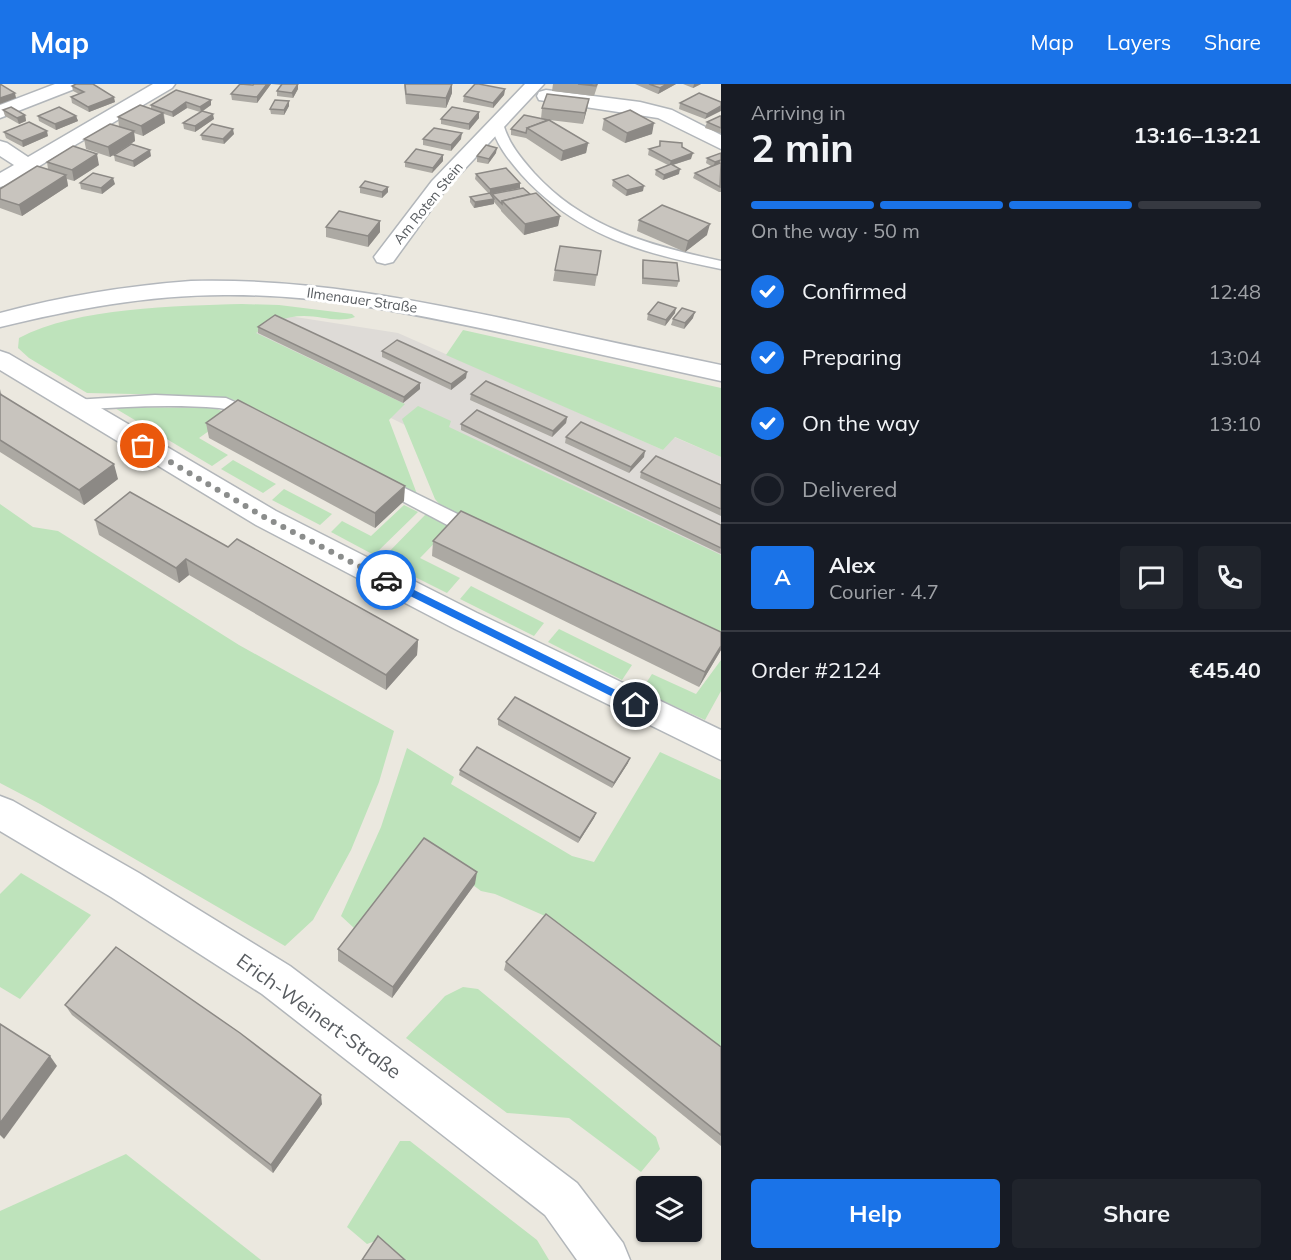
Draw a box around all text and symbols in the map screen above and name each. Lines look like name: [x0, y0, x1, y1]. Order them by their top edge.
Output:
text: Map: [30, 25, 89, 60]
text: Map: [1031, 29, 1074, 55]
text: Layers: [1107, 29, 1171, 55]
text: Share: [1204, 29, 1261, 55]
text: Arriving in: [751, 100, 846, 125]
text: 13:16–13:21: [1133, 121, 1261, 149]
text: 2 min: [751, 123, 854, 172]
street label: Am Roten Stein: [389, 158, 467, 248]
text: On the way · 50 m: [751, 218, 920, 243]
icon: check: [751, 275, 784, 308]
text: Confirmed: [802, 277, 907, 305]
text: 12:48: [1208, 279, 1261, 304]
street label: Ilmenauer Straße: [306, 283, 418, 317]
icon: check: [751, 341, 784, 374]
text: Preparing: [802, 343, 902, 371]
text: 13:04: [1208, 345, 1261, 370]
icon: check: [751, 407, 784, 440]
text: On the way: [802, 409, 920, 437]
text: 13:10: [1208, 411, 1261, 436]
pin: [117, 420, 168, 471]
icon: bag: [126, 429, 159, 462]
text: Delivered: [802, 475, 897, 503]
button: chat: [1120, 546, 1183, 609]
button: phone: [1198, 546, 1261, 609]
courier: [356, 550, 416, 610]
text: Alex: [829, 551, 875, 579]
text: A: [774, 563, 791, 591]
icon: car: [370, 564, 403, 597]
text: Courier · 4.7: [829, 579, 939, 604]
text: Order #2124: [751, 656, 881, 684]
text: €45.40: [1190, 656, 1261, 684]
pin: [610, 679, 661, 730]
icon: home: [619, 688, 652, 721]
street label: Erich-Weinert-Straße: [232, 948, 406, 1084]
map controls: [636, 1176, 702, 1242]
button: layers: [636, 1176, 702, 1242]
button: Help: [751, 1179, 1000, 1248]
button: Share: [1012, 1179, 1261, 1248]

